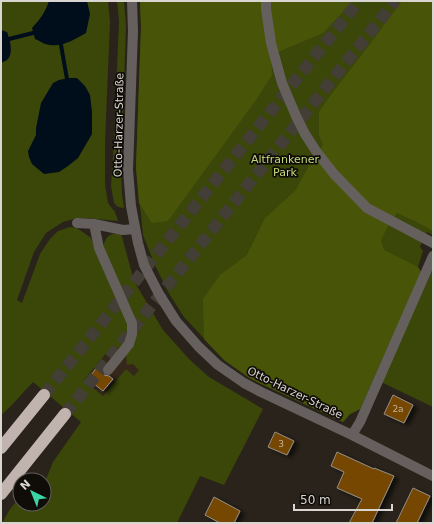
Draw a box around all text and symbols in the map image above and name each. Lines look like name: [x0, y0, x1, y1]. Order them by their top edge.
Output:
street label: Otto-Harzer-Straße: [112, 73, 126, 177]
park label: Altfrankener Park: [251, 153, 319, 179]
street label: Otto-Harzer-Straße: [245, 364, 345, 422]
house number: 2a: [392, 404, 404, 414]
house number: 3: [278, 439, 284, 449]
north arrow: [12, 472, 52, 512]
text: N: [18, 477, 33, 493]
scale bar: [294, 486, 392, 512]
text: 50 m: [300, 493, 331, 507]

